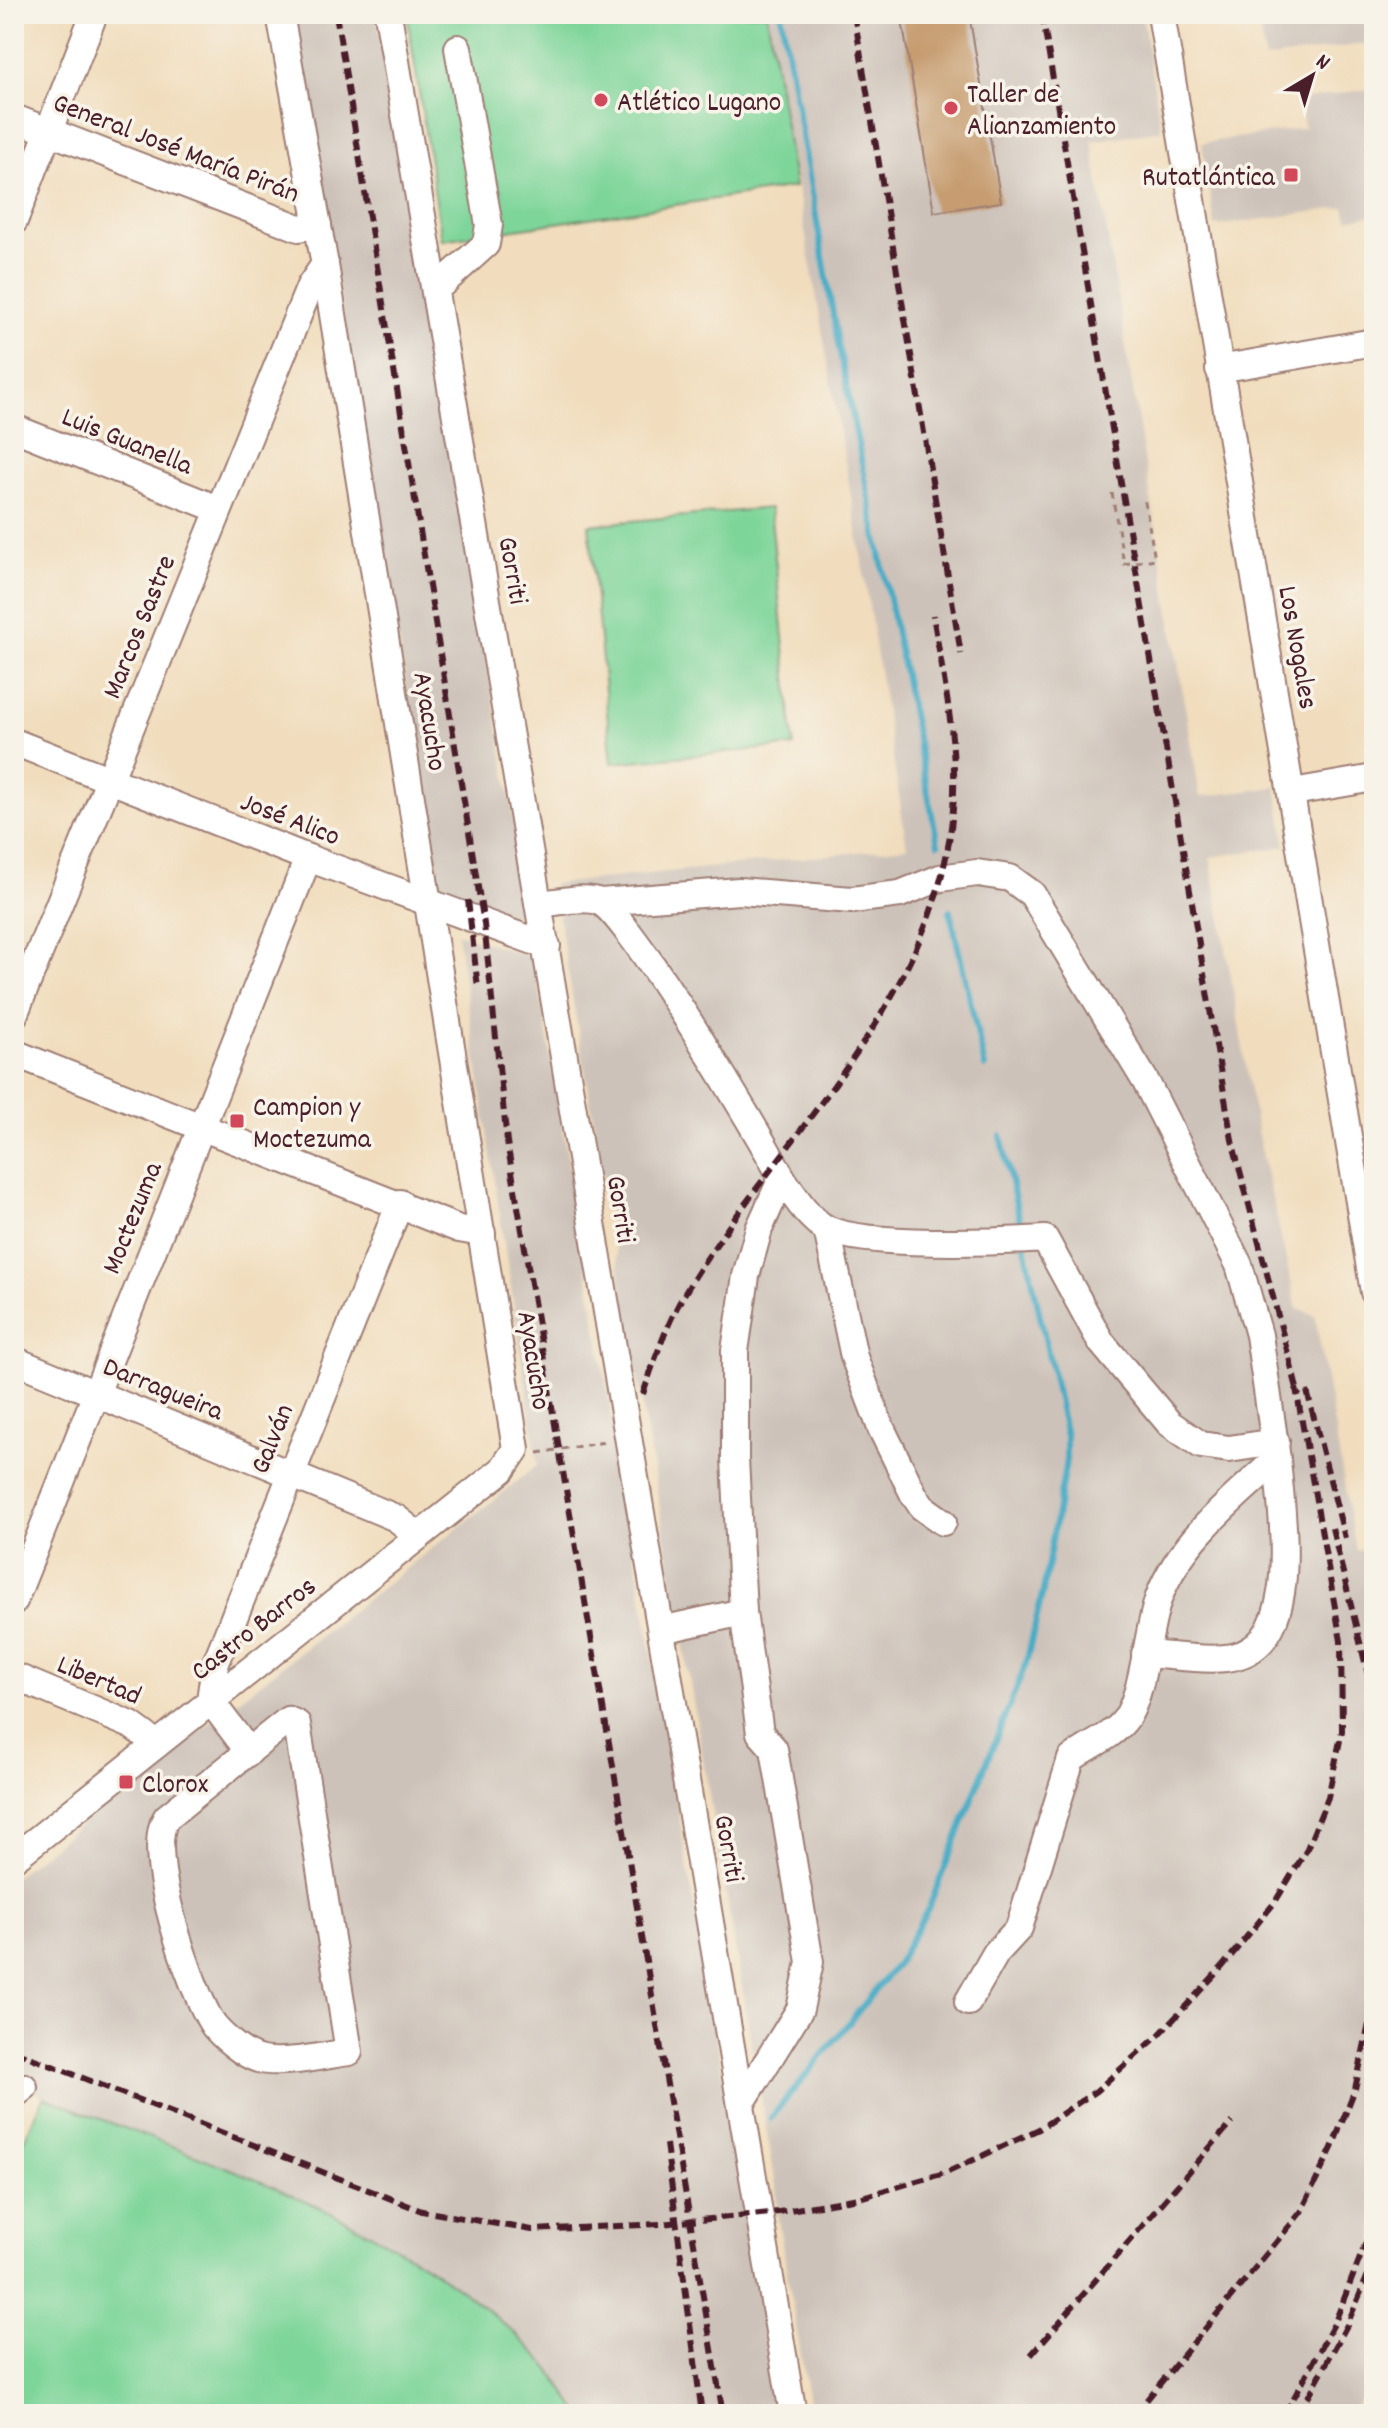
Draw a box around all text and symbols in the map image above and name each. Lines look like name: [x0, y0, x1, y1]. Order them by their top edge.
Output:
north arrow: [1272, 36, 1352, 116]
text: N: [1308, 47, 1336, 79]
place label: Taller de Alianzamiento: [967, 77, 1116, 149]
street label: General José María Pirán: [46, 85, 304, 216]
place label: Atlético Lugano: [617, 85, 781, 125]
marker: Atlético Lugano: [592, 91, 610, 109]
marker: Taller de Alianzamiento: [942, 99, 960, 117]
place label: Rutatlántica: [1142, 160, 1276, 200]
marker: Rutatlántica: [1282, 166, 1300, 184]
street label: Luis Guanella: [55, 399, 198, 488]
street label: Gorriti: [484, 534, 536, 608]
street label: Marcos Sastre: [95, 550, 189, 706]
street label: Los Nogales: [1265, 583, 1326, 713]
street label: Ayacucho: [400, 669, 455, 774]
street label: José Alico: [234, 784, 345, 859]
place label: Campion y Moctezuma: [253, 1090, 372, 1162]
marker: Campion y Moctezuma: [228, 1112, 246, 1130]
street label: Moctezuma: [94, 1156, 176, 1281]
street label: Gorriti: [593, 1173, 643, 1246]
street label: Ayacucho: [504, 1308, 559, 1413]
street label: Darragueira: [96, 1349, 229, 1434]
street label: Galván: [243, 1399, 307, 1481]
street label: Castro Barros: [184, 1569, 326, 1693]
street label: Libertad: [50, 1647, 146, 1718]
place label: Clorox: [142, 1767, 208, 1807]
marker: Clorox: [117, 1773, 135, 1791]
street label: Gorriti: [700, 1812, 752, 1886]

